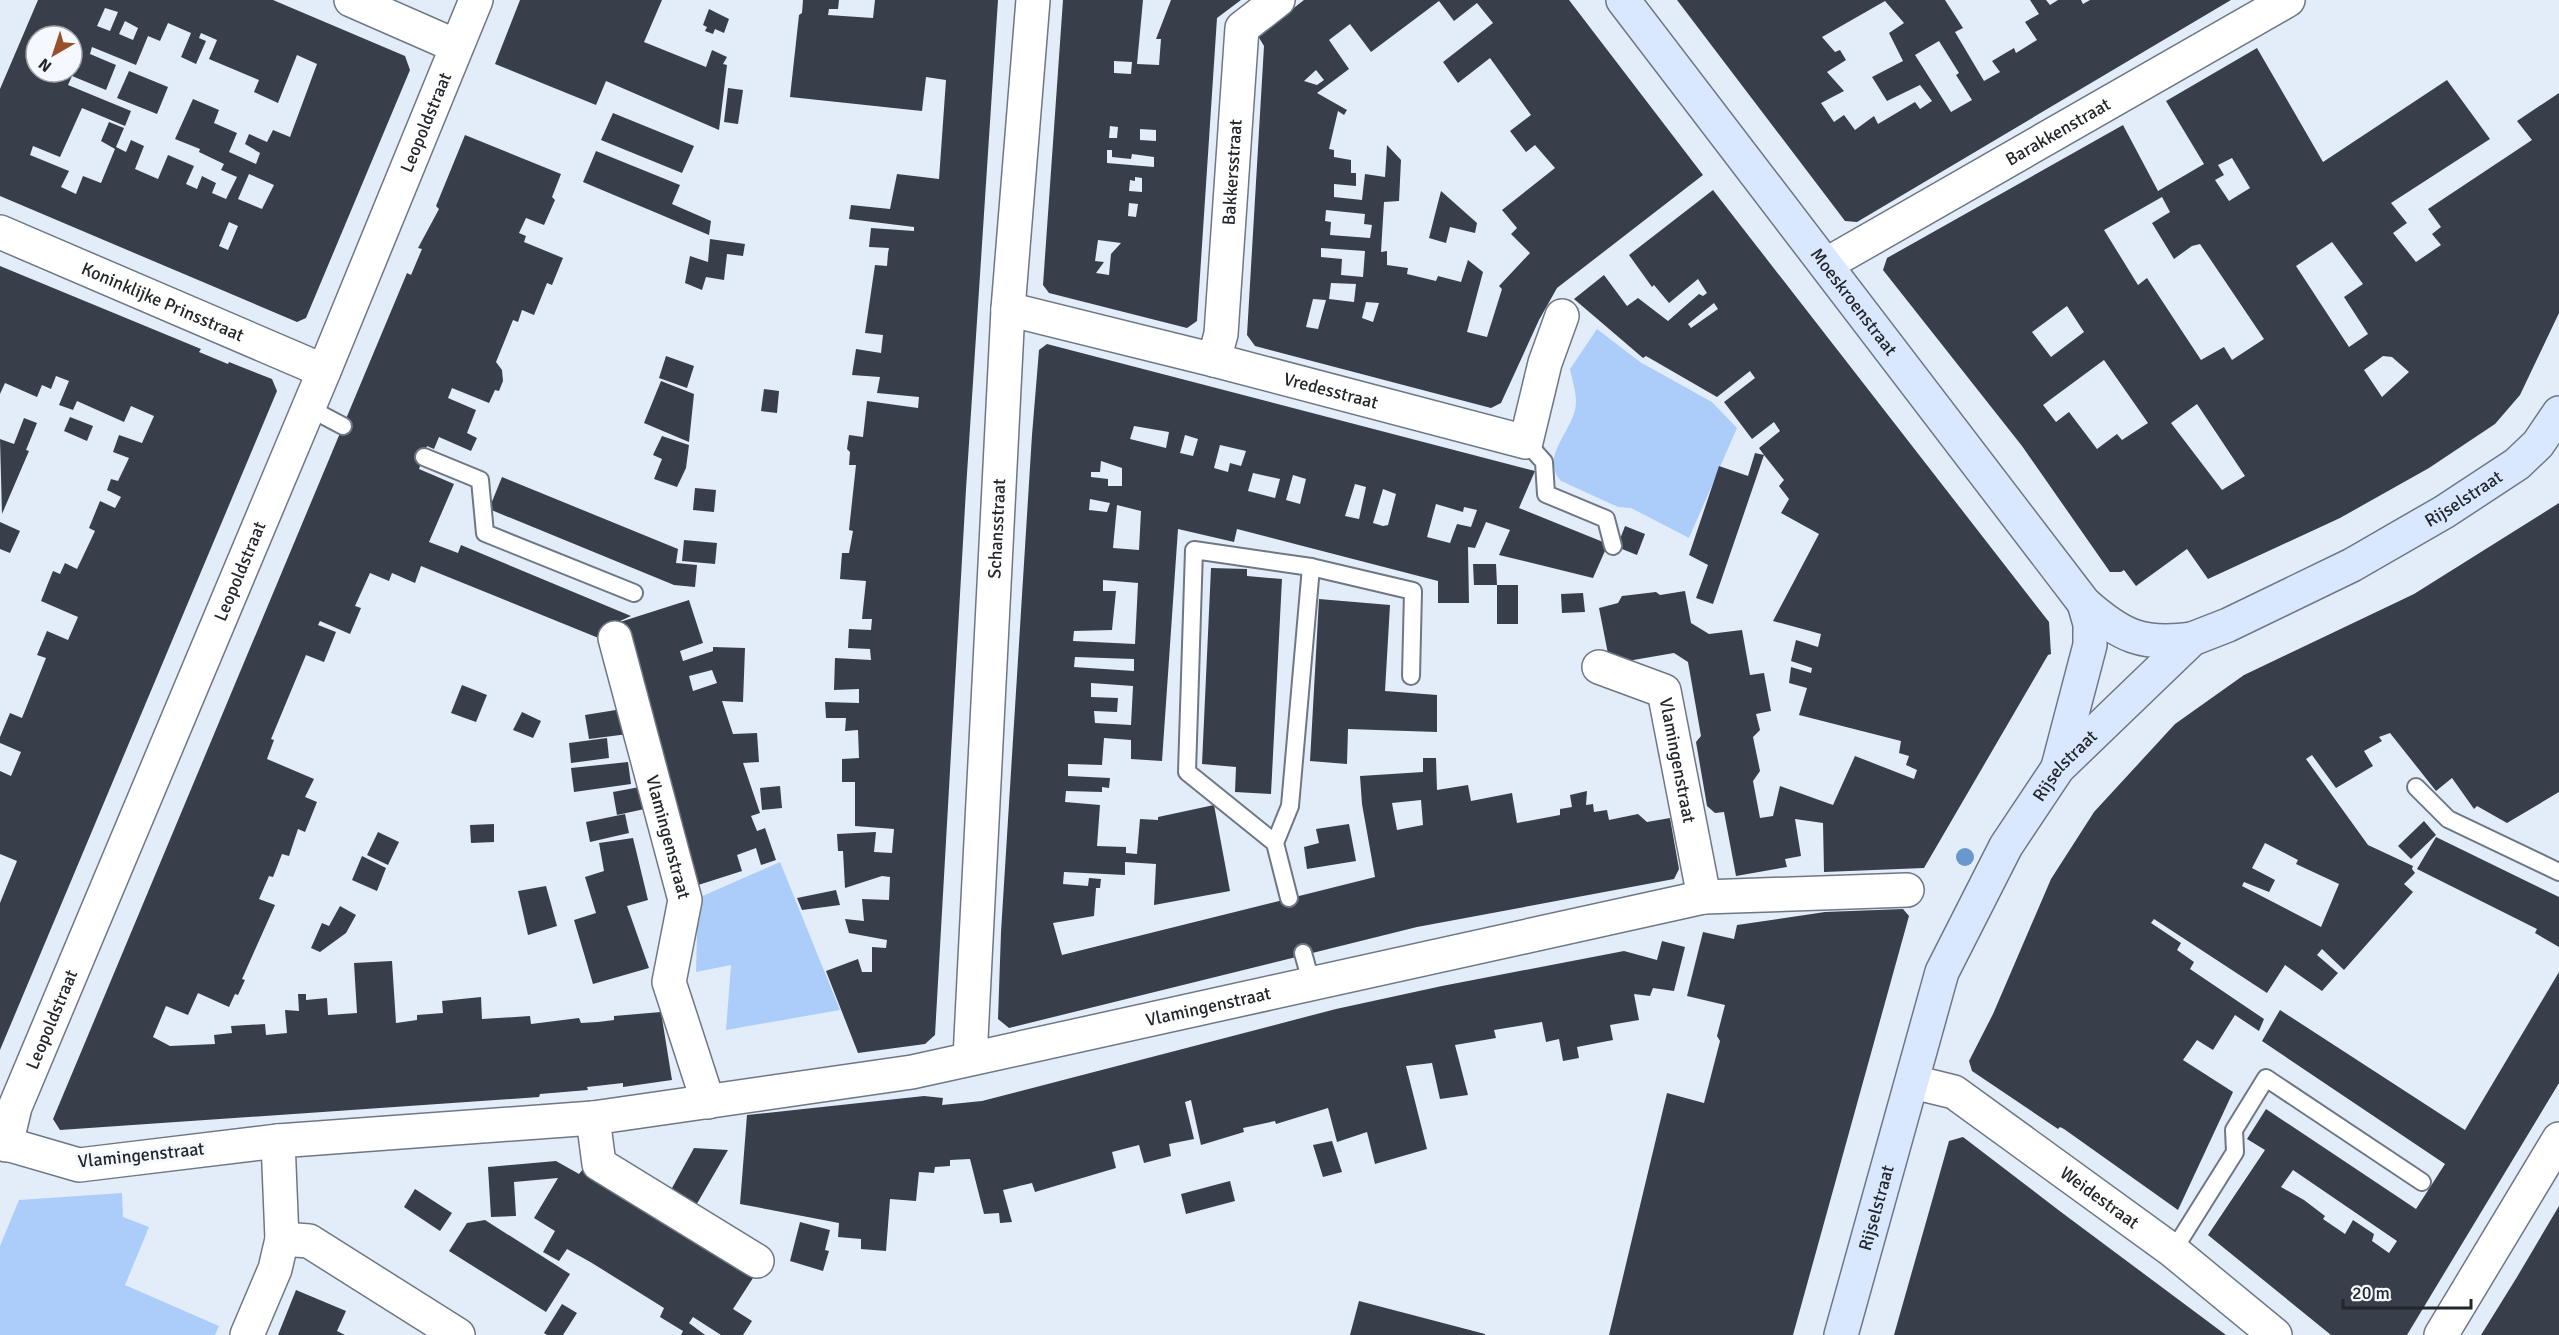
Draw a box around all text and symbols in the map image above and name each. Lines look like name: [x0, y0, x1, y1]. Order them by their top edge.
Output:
north arrow: [24, 24, 84, 84]
text: N: [35, 54, 56, 76]
street label: Leopoldstraat: [396, 69, 456, 176]
street label: Barakkenstraat: [2001, 93, 2114, 171]
street label: Bakkersstraat: [1217, 118, 1247, 226]
street label: Moeskroenstraat: [1806, 244, 1902, 360]
street label: Koninklijke Prinsstraat: [78, 257, 247, 346]
street label: Vredesstraat: [1281, 368, 1380, 414]
street label: Rijselstraat: [2421, 466, 2507, 532]
street label: Schansstraat: [983, 478, 1010, 579]
street label: Leopoldstraat: [209, 518, 271, 625]
street label: Vlamingenstraat: [1655, 696, 1700, 825]
street label: Rijselstraat: [2028, 725, 2102, 806]
street label: Vlamingenstraat: [641, 773, 695, 901]
street label: Leopoldstraat: [21, 966, 82, 1073]
street label: Vlamingenstraat: [1144, 982, 1273, 1031]
street label: Vlamingenstraat: [77, 1137, 205, 1173]
street label: Rijselstraat: [1854, 1162, 1899, 1253]
street label: Weidestraat: [2056, 1162, 2143, 1234]
scale bar: [2343, 1272, 2470, 1310]
text: 20 m: [2352, 1282, 2390, 1304]

